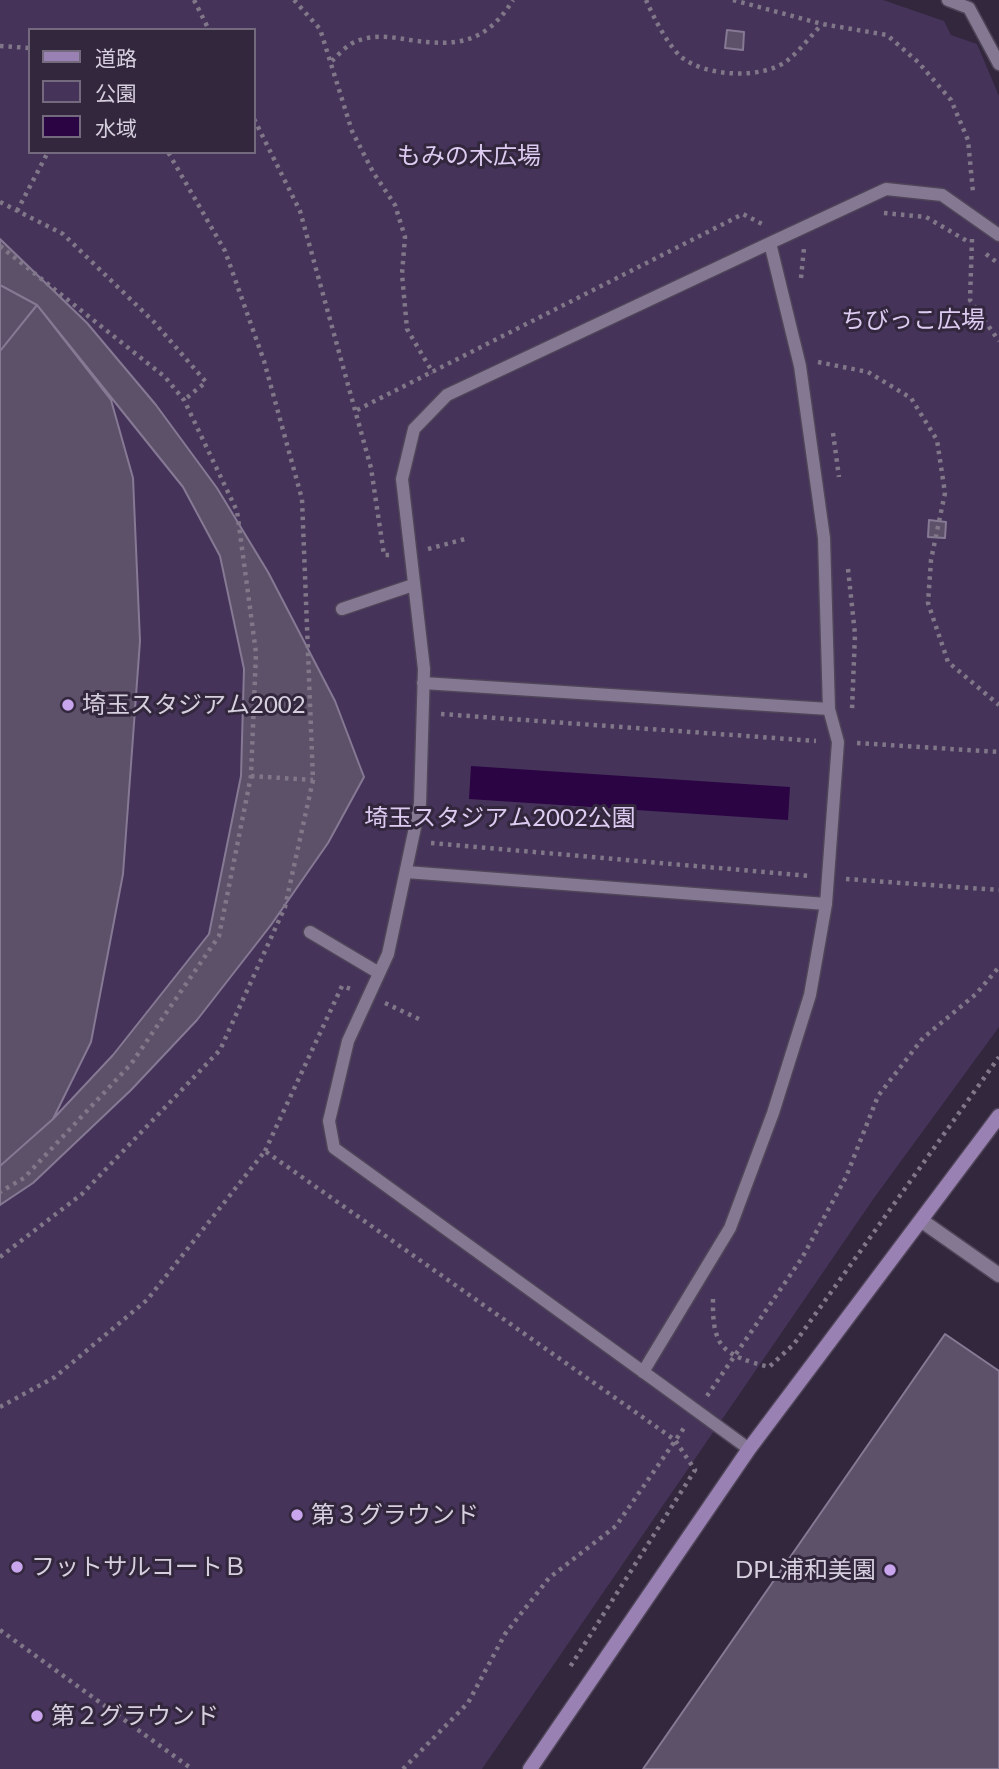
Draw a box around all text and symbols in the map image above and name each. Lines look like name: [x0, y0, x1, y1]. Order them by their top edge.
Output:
legend: [28, 28, 256, 154]
text: 道路: [95, 45, 137, 70]
text: 公園: [95, 80, 137, 105]
text: 水域: [95, 115, 137, 140]
park label: もみの木広場: [397, 142, 541, 170]
park label: ちびっこ広場: [841, 306, 985, 334]
place label: 埼玉スタジアム2002: [82, 691, 306, 719]
marker: 埼玉スタジアム2002: [60, 697, 76, 713]
park label: 埼玉スタジアム2002公園: [364, 804, 636, 832]
place label: 第３グラウンド: [311, 1501, 479, 1529]
marker: 第３グラウンド: [289, 1507, 305, 1523]
place label: フットサルコートＢ: [31, 1553, 247, 1581]
place label: DPL浦和美園: [735, 1556, 876, 1584]
marker: フットサルコートＢ: [9, 1559, 25, 1575]
marker: DPL浦和美園: [882, 1562, 898, 1578]
place label: 第２グラウンド: [51, 1702, 219, 1730]
marker: 第２グラウンド: [29, 1708, 45, 1724]

